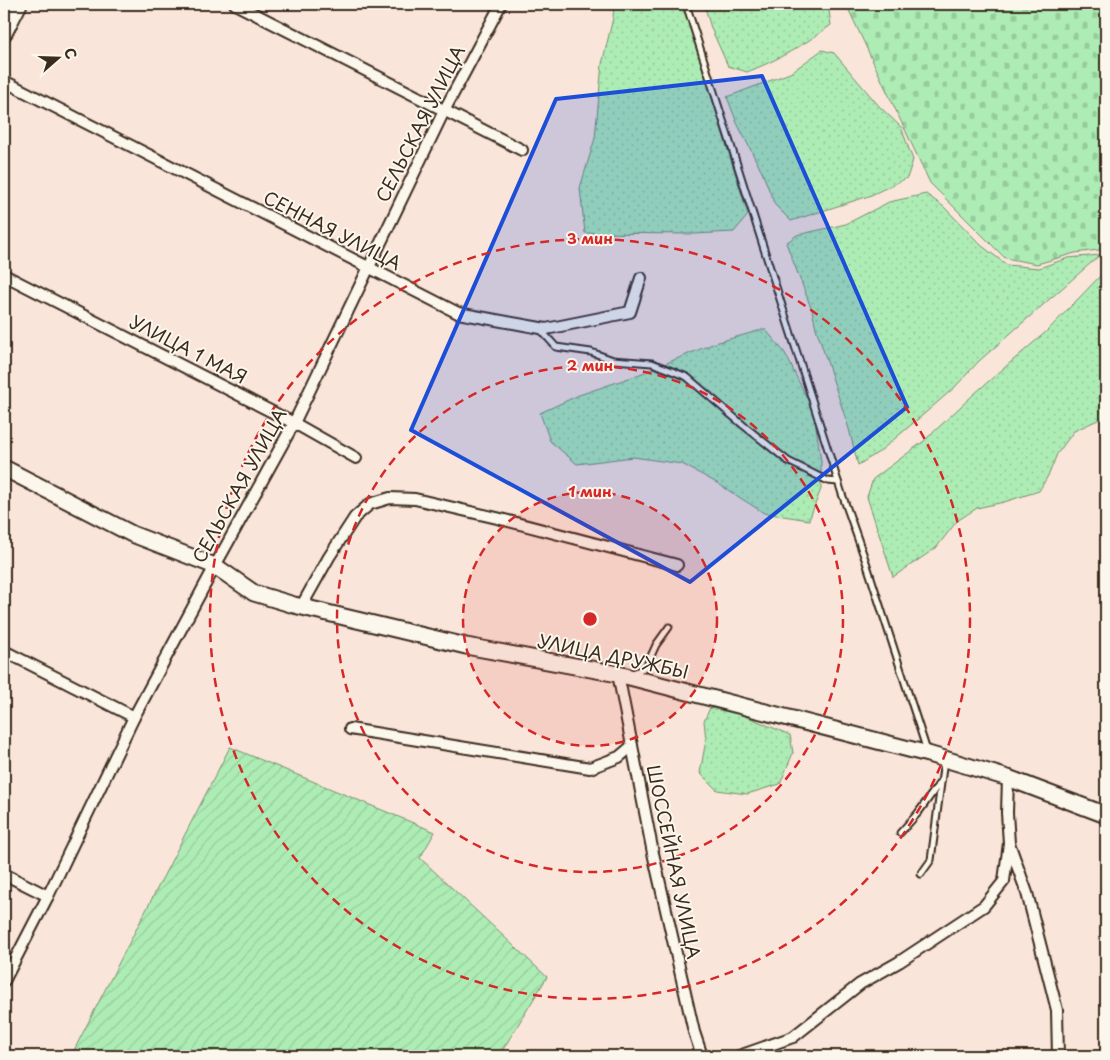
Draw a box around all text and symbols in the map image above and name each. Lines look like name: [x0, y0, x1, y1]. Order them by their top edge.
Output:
north arrow: [32, 32, 82, 82]
street label: СЕЛЬСКАЯ УЛИЦА: [368, 40, 471, 207]
text: С: [59, 45, 82, 62]
street label: СЕННАЯ УЛИЦА: [259, 183, 407, 276]
text: 3 мин: [567, 226, 613, 249]
street label: УЛИЦА 1 МАЯ: [125, 308, 252, 390]
text: 2 мин: [567, 353, 614, 376]
street label: СЕЛЬСКАЯ УЛИЦА: [185, 403, 293, 568]
text: 1 мин: [568, 479, 612, 502]
centre of rings: [581, 610, 599, 628]
street label: УЛИЦА ДРУЖБЫ: [535, 626, 691, 685]
street label: ШОССЕЙНАЯ УЛИЦА: [641, 762, 708, 961]

